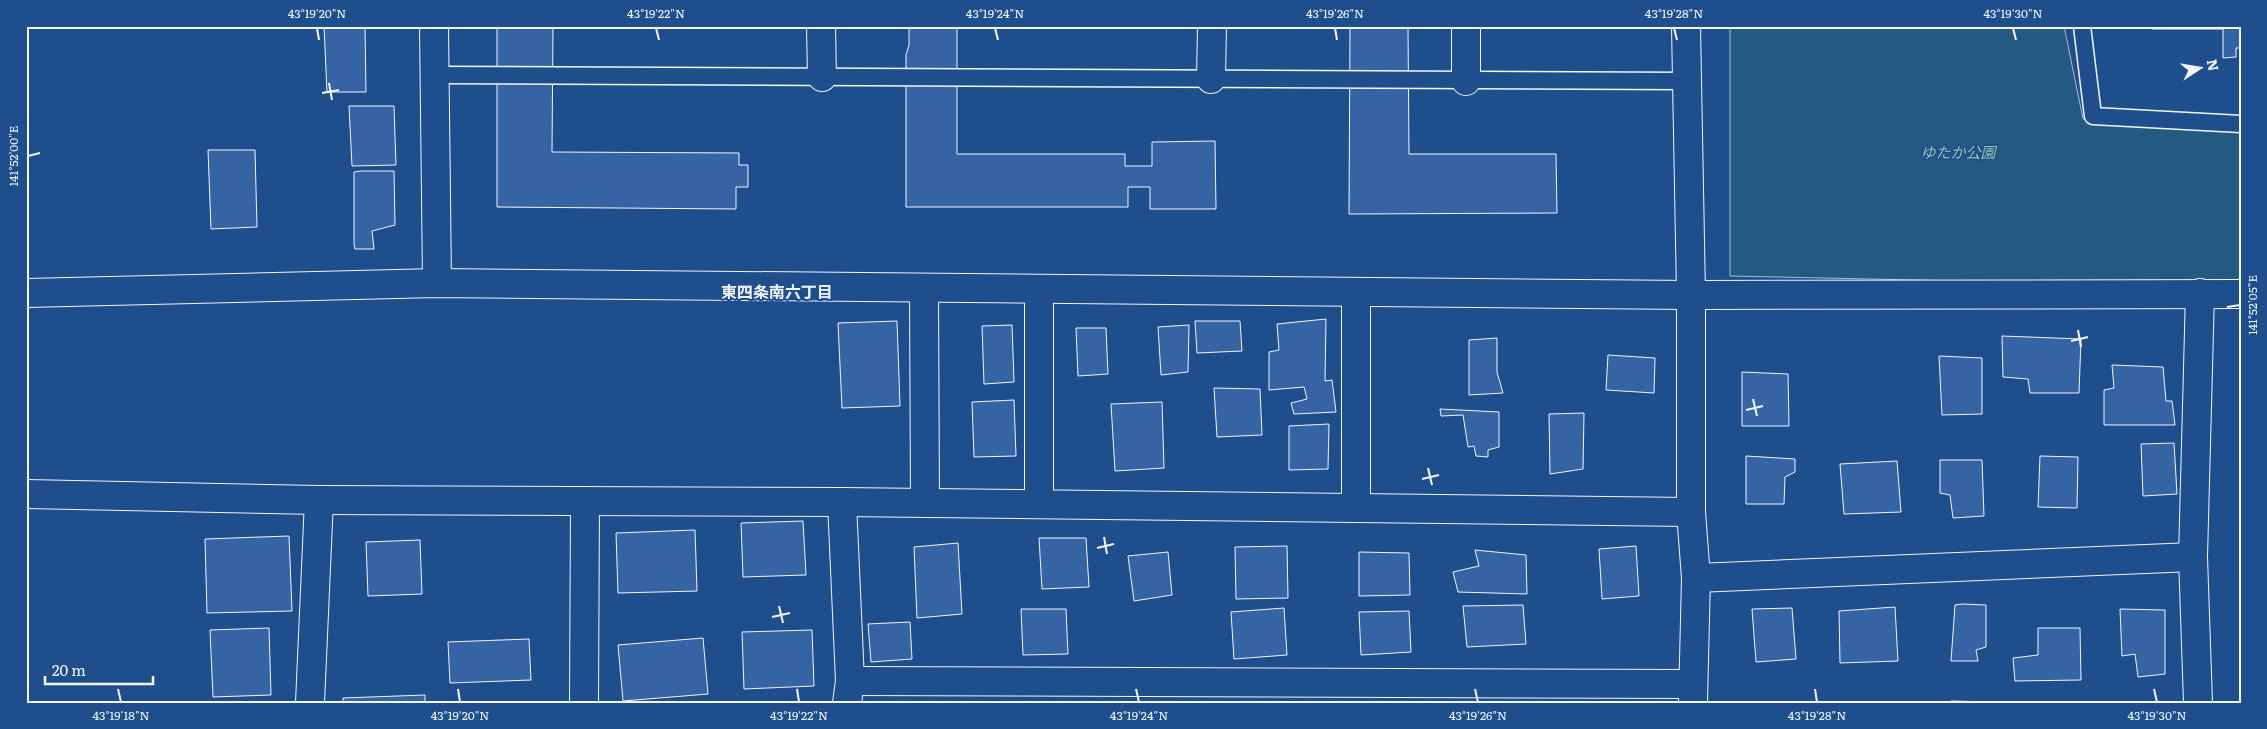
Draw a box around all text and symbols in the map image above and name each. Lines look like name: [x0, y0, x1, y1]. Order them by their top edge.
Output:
text: 43°19'20"N: [288, 4, 346, 22]
text: 43°19'22"N: [627, 4, 685, 22]
text: 43°19'24"N: [966, 4, 1024, 22]
text: 43°19'26"N: [1306, 4, 1364, 22]
text: 43°19'28"N: [1645, 4, 1703, 22]
text: 43°19'30"N: [1983, 4, 2043, 22]
north arrow: [2174, 42, 2224, 92]
text: N: [2203, 57, 2225, 73]
text: 141°52'00"E: [4, 125, 22, 186]
park label: ゆたか公園: [1920, 140, 1997, 163]
text: 141°52'05"E: [2243, 275, 2261, 335]
district label: 東四条南六丁目: [721, 279, 833, 303]
scale bar: [45, 654, 152, 686]
text: 20 m: [52, 658, 86, 681]
text: 43°19'18"N: [92, 706, 150, 724]
text: 43°19'20"N: [431, 706, 489, 724]
text: 43°19'22"N: [770, 706, 828, 724]
text: 43°19'24"N: [1110, 706, 1168, 724]
text: 43°19'26"N: [1449, 706, 1507, 724]
text: 43°19'28"N: [1788, 706, 1846, 724]
text: 43°19'30"N: [2127, 706, 2187, 724]

